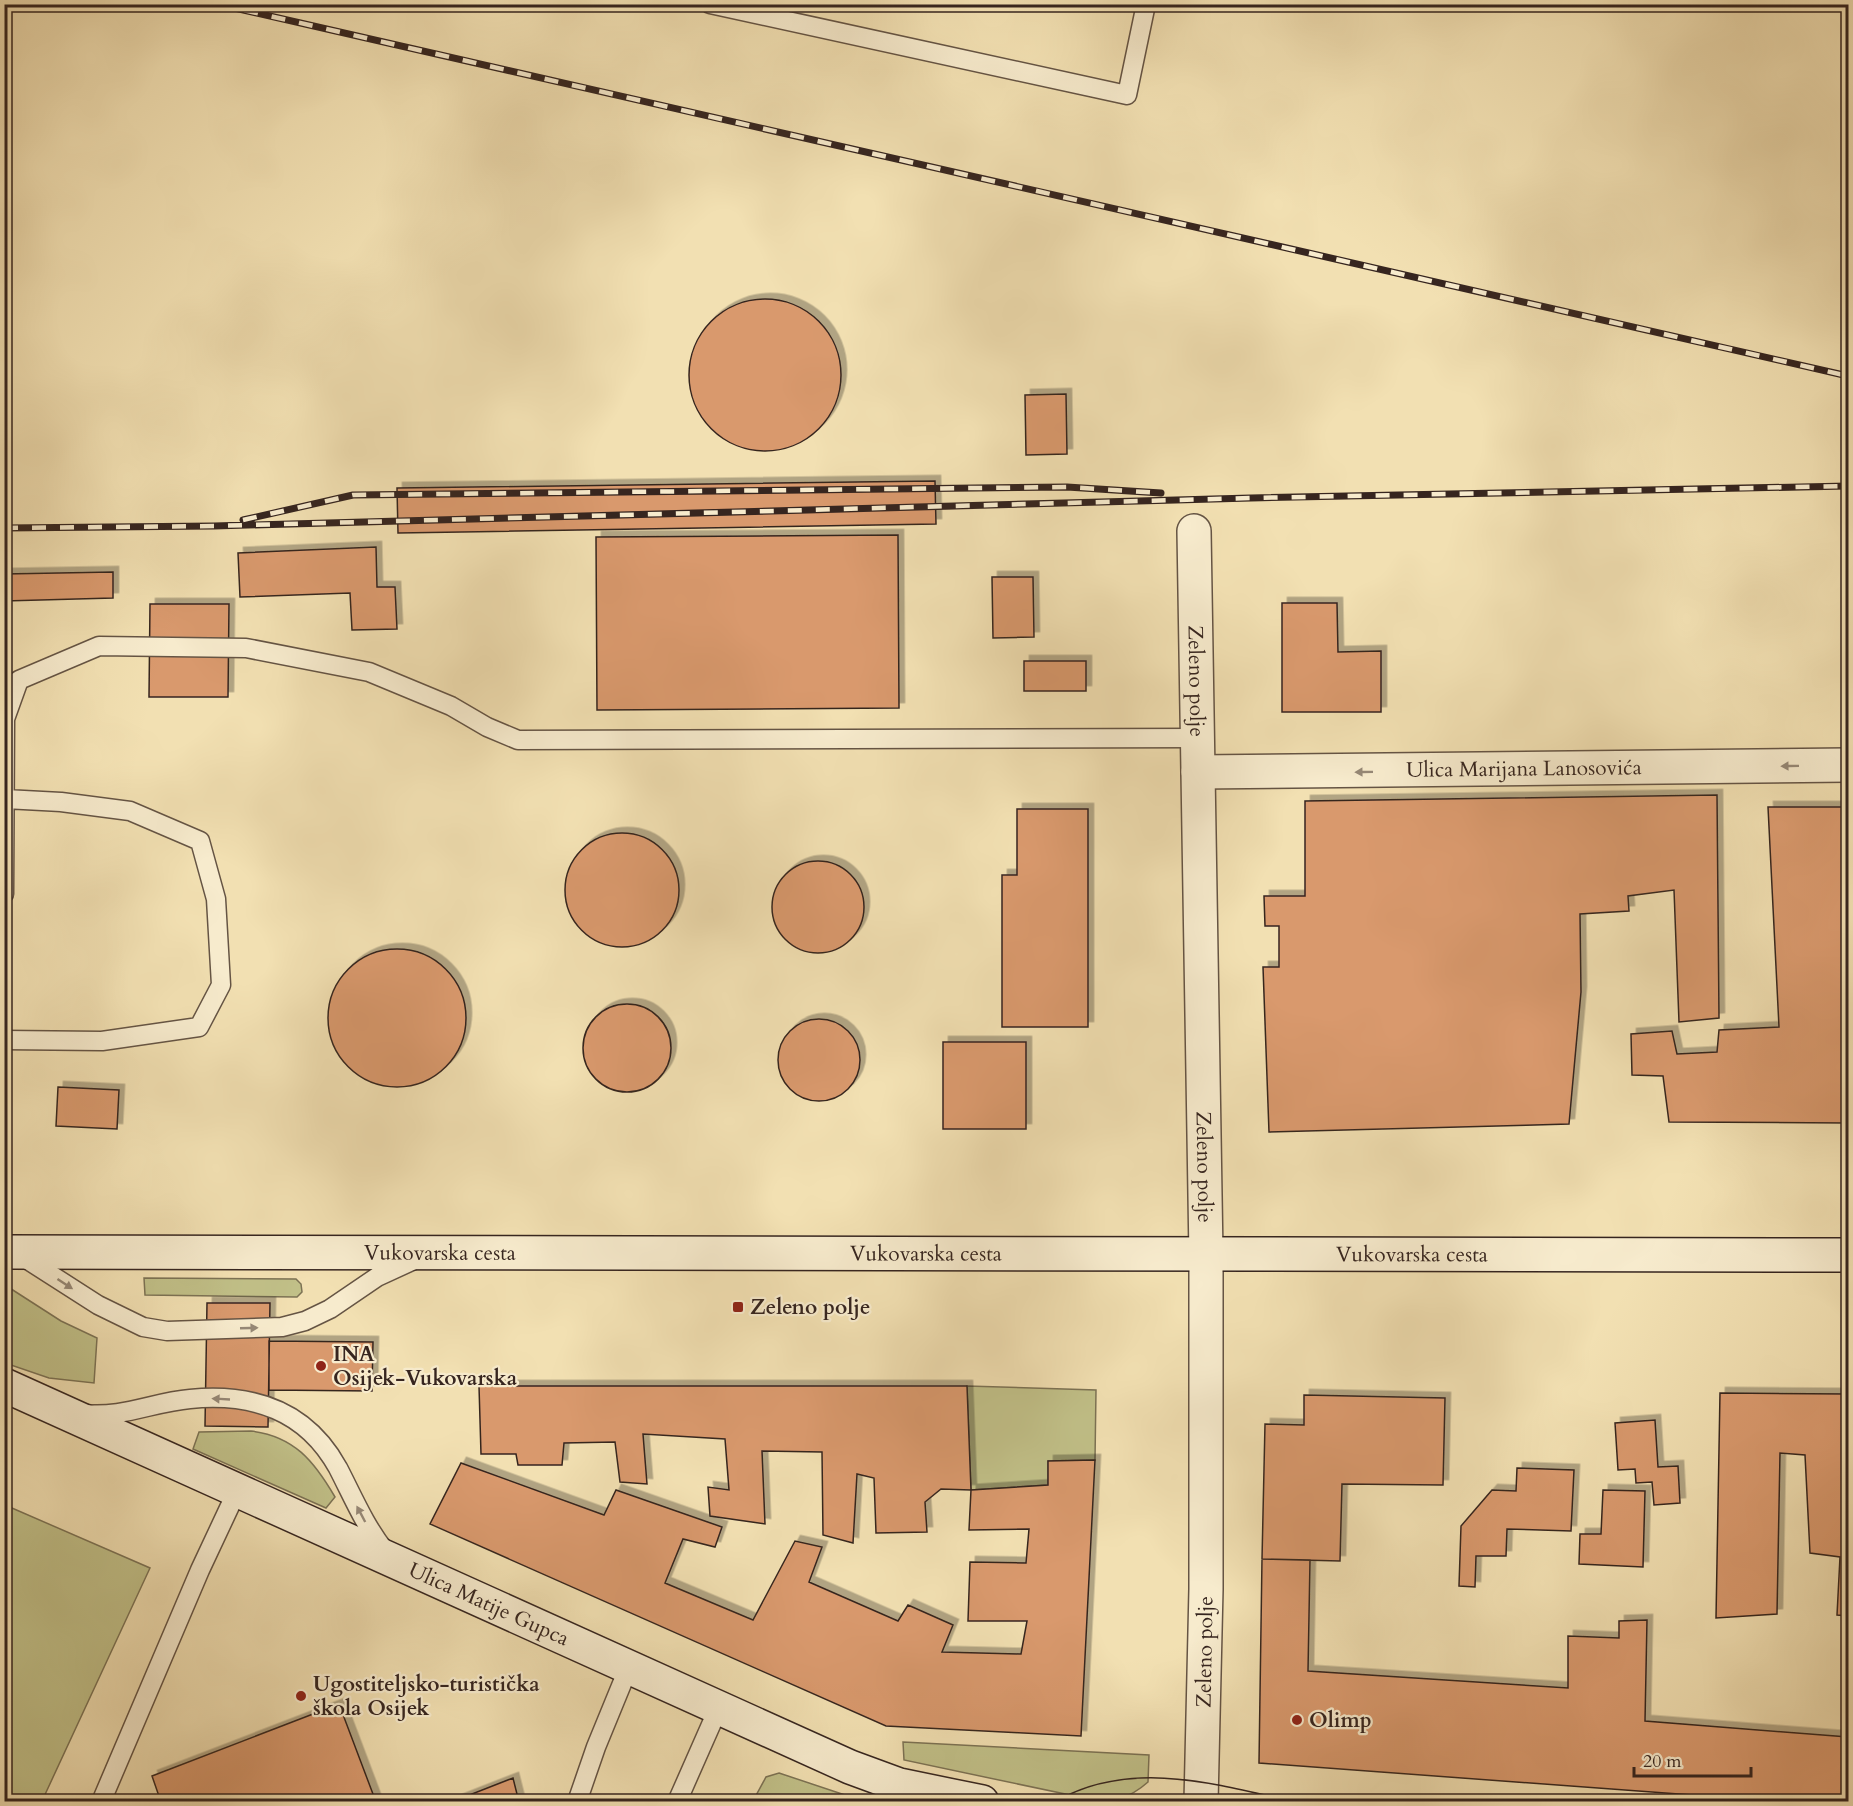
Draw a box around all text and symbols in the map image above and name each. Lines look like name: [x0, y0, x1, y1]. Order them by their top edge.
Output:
street label: Zeleno polje: [1181, 625, 1212, 737]
street label: Ulica Marijana Lanosovića: [1406, 753, 1642, 784]
one-way arrow: [1781, 761, 1800, 771]
one-way arrow: [1355, 767, 1374, 776]
street label: Zeleno polje: [1189, 1111, 1220, 1223]
street label: Vukovarska cesta: [364, 1238, 516, 1267]
street label: Vukovarska cesta: [850, 1239, 1002, 1268]
street label: Vukovarska cesta: [1336, 1240, 1488, 1269]
one-way arrow: [57, 1278, 73, 1289]
place label: Zeleno polje: [750, 1293, 870, 1322]
marker: Zeleno polje: [731, 1300, 745, 1314]
one-way arrow: [239, 1324, 258, 1333]
place label: INA Osijek-Vukovarska: [333, 1340, 518, 1393]
marker: INA Osijek-Vukovarska: [314, 1359, 328, 1373]
one-way arrow: [212, 1395, 231, 1404]
one-way arrow: [356, 1506, 366, 1523]
street label: Ulica Matije Gupca: [404, 1555, 574, 1653]
street label: Zeleno polje: [1190, 1596, 1220, 1708]
place label: Ugostiteljsko-turistička škola Osijek: [313, 1670, 540, 1723]
marker: Ugostiteljsko-turistička škola Osijek: [294, 1689, 308, 1703]
place label: Olimp: [1309, 1706, 1372, 1735]
marker: Olimp: [1290, 1713, 1304, 1727]
scale bar: [1634, 1740, 1751, 1778]
text: 20 m: [1643, 1749, 1682, 1774]

